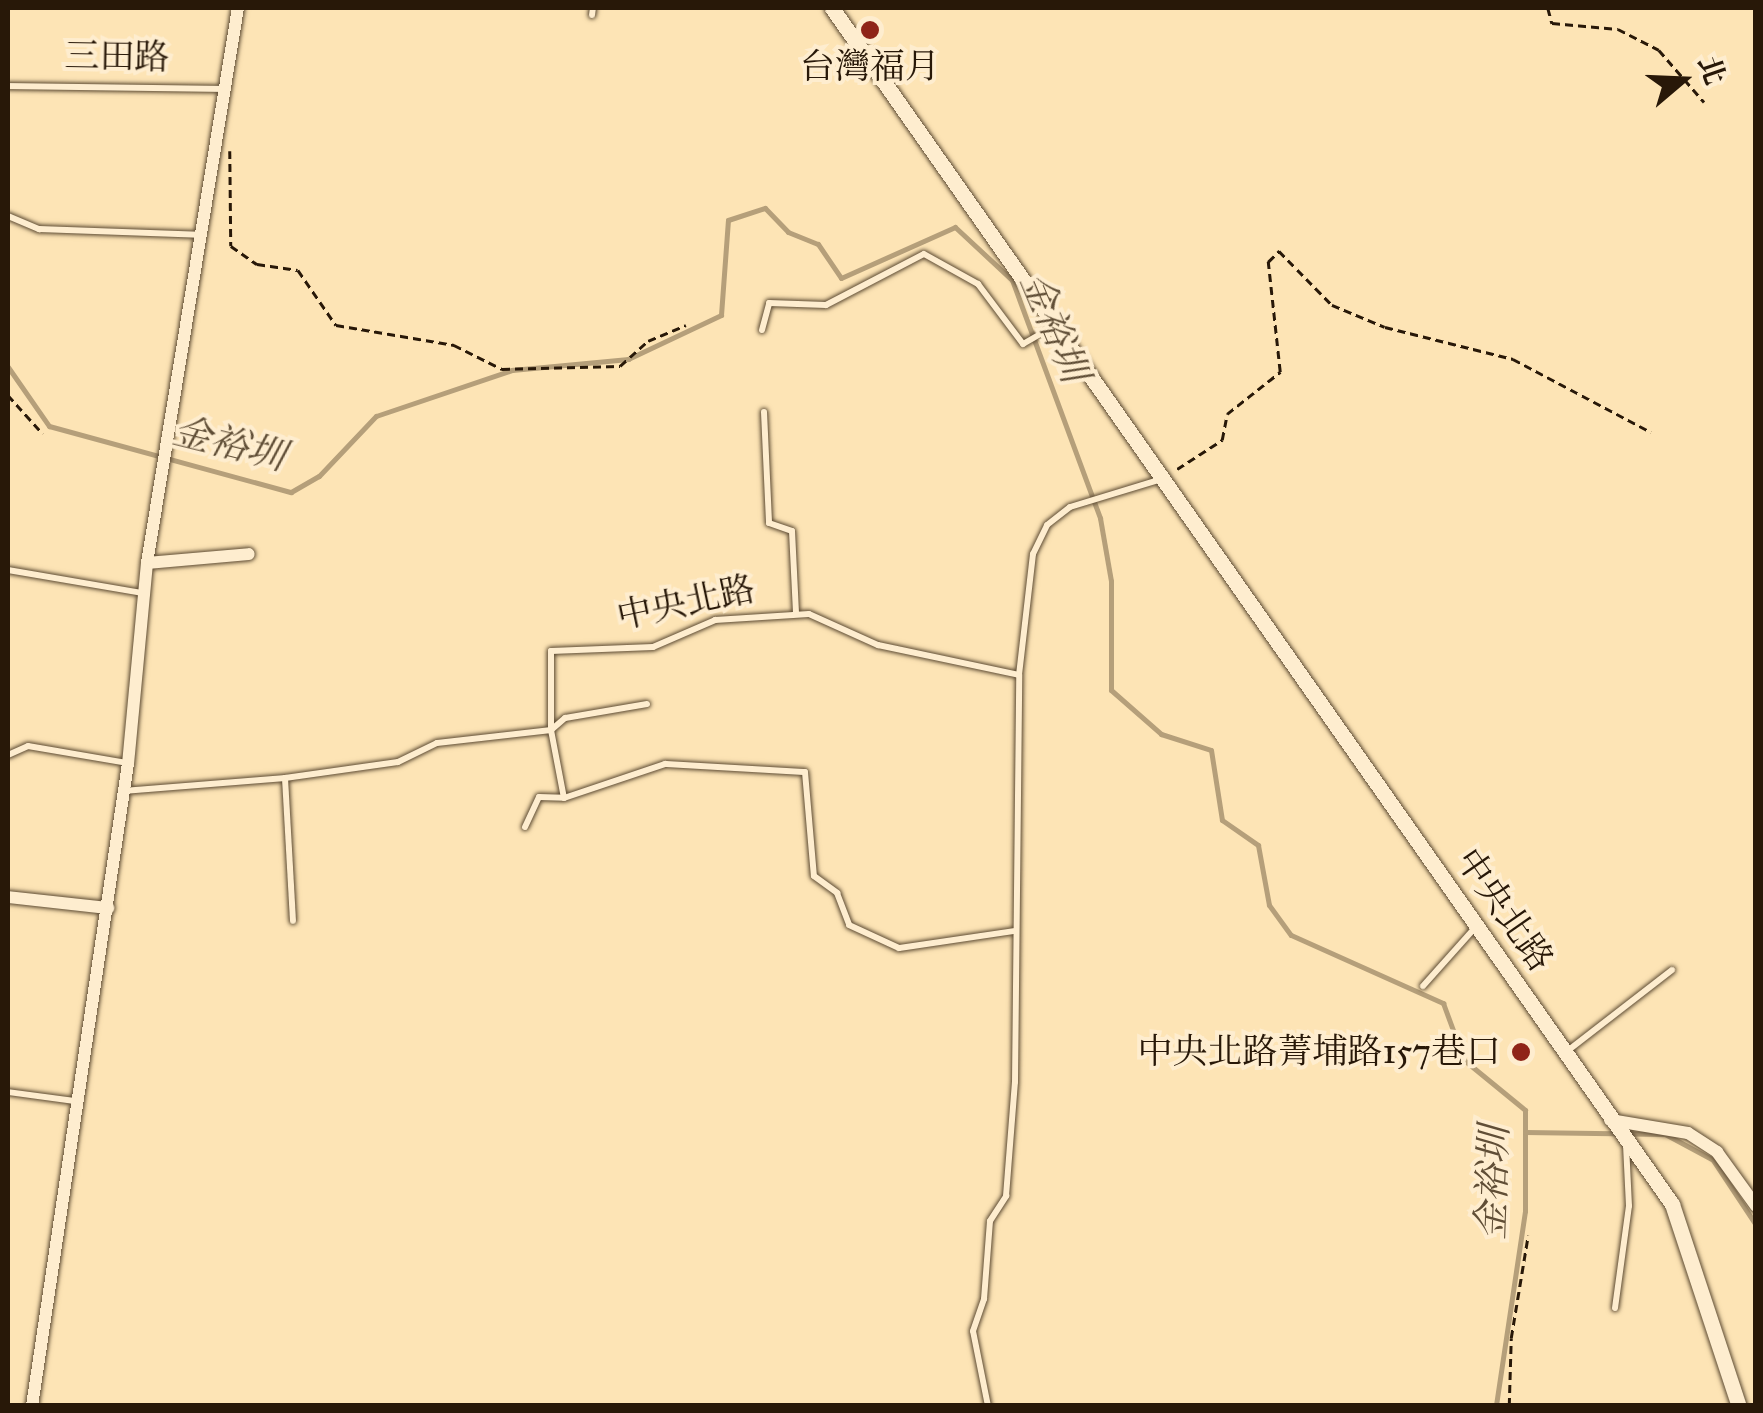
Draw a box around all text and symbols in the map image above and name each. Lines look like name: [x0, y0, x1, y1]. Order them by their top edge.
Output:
marker: 台灣福月: [859, 19, 881, 41]
north arrow: [1633, 30, 1733, 130]
street label: 三田路: [64, 35, 170, 79]
place label: 台灣福月: [800, 46, 940, 88]
text: 北: [1691, 51, 1733, 89]
water label: 金裕圳: [1011, 266, 1097, 388]
water label: 金裕圳: [168, 408, 290, 480]
street label: 中央北路: [613, 568, 759, 638]
street label: 中央北路: [1447, 841, 1561, 979]
place label: 中央北路菁埔路157巷口: [1137, 1031, 1501, 1073]
marker: 中央北路菁埔路157巷口: [1510, 1041, 1532, 1063]
water label: 金裕圳: [1468, 1125, 1518, 1241]

